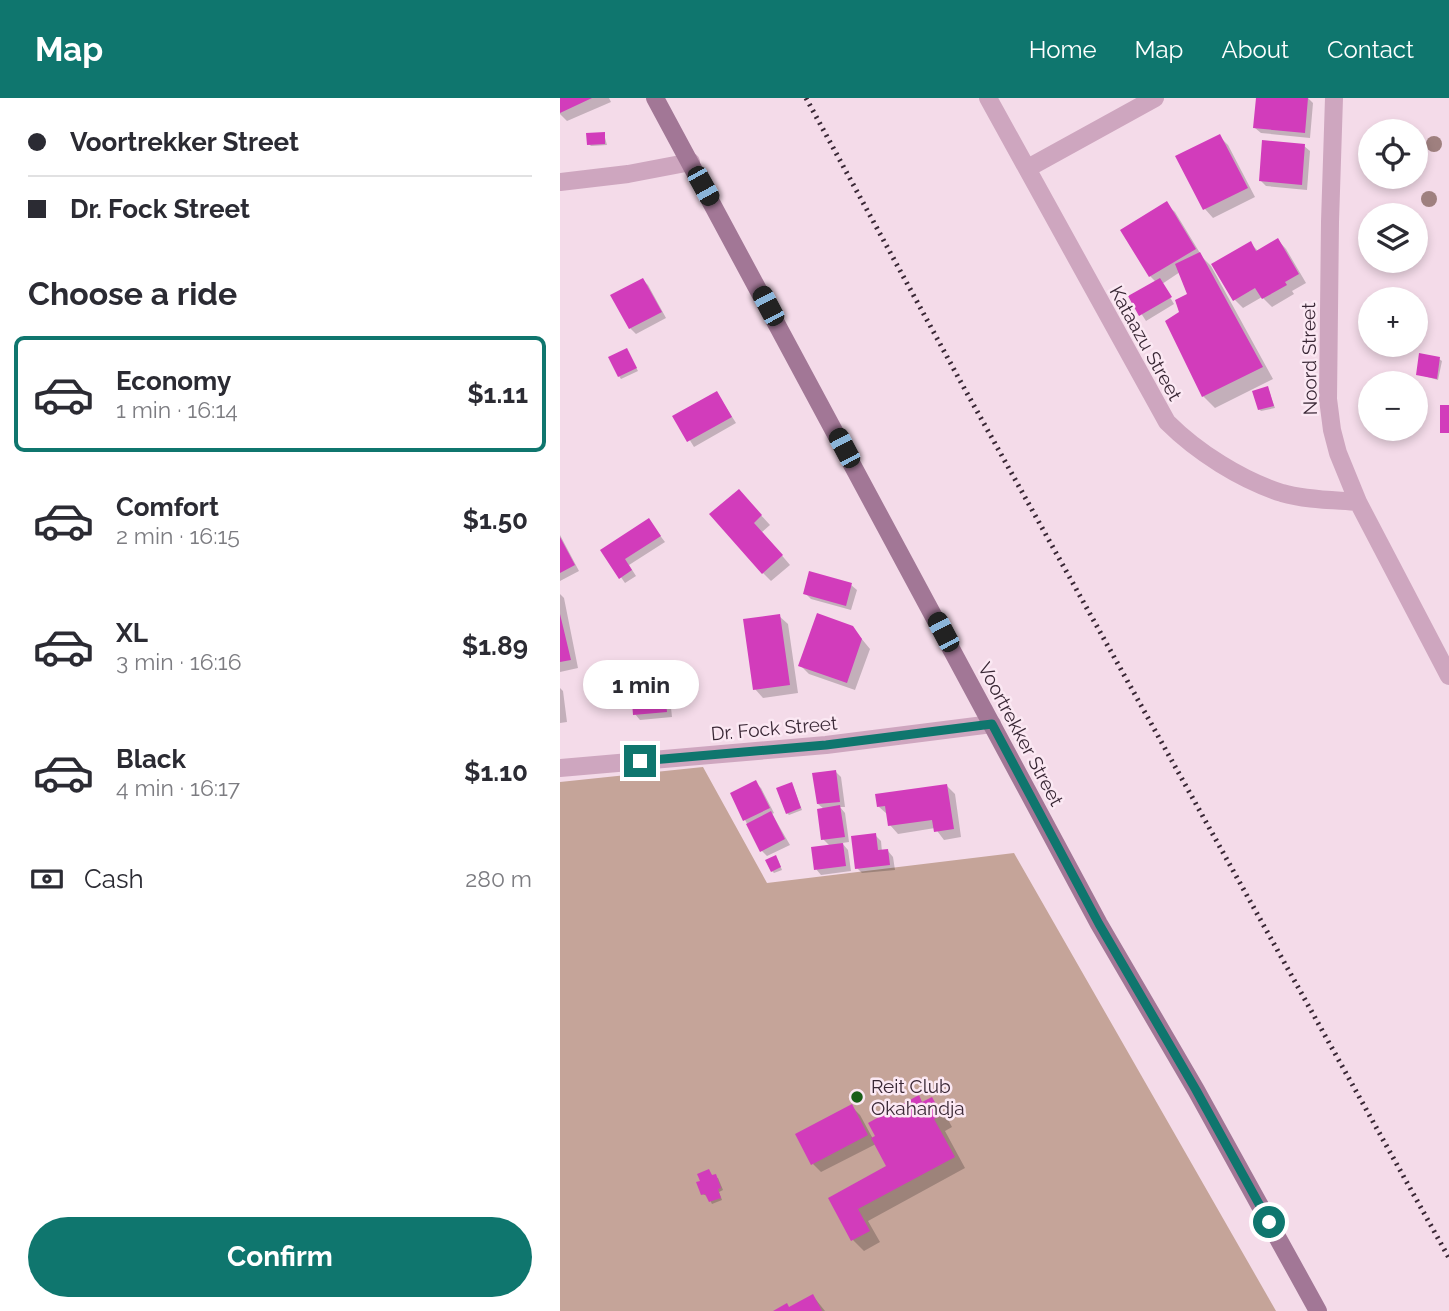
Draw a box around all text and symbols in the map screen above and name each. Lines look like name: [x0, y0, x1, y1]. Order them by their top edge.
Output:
text: Map: [35, 30, 103, 69]
text: Home: [1029, 35, 1097, 64]
text: Map: [1135, 35, 1183, 64]
text: About: [1221, 35, 1289, 64]
text: Contact: [1327, 35, 1414, 64]
map controls: [1358, 119, 1428, 441]
button: locate: [1358, 119, 1428, 189]
text: Voortrekker Street: [70, 127, 299, 157]
car: [684, 163, 723, 209]
text: Dr. Fock Street: [70, 194, 250, 224]
button: layers: [1358, 203, 1428, 273]
text: Choose a ride: [28, 275, 237, 312]
street label: Kataazu Street: [1105, 282, 1187, 405]
car: [749, 283, 788, 329]
button: +: [1358, 287, 1428, 357]
street label: Noord Street: [1297, 302, 1321, 416]
icon: car: [32, 363, 95, 426]
text: Economy: [116, 366, 231, 396]
button: −: [1358, 371, 1428, 441]
text: $1.11: [467, 379, 528, 409]
text: 1 min · 16:14: [116, 396, 238, 423]
car: [825, 425, 864, 471]
icon: car: [32, 489, 95, 552]
text: Comfort: [116, 492, 219, 522]
text: $1.50: [462, 505, 528, 535]
text: 2 min · 16:15: [116, 522, 240, 549]
car: [924, 609, 963, 655]
icon: car: [32, 615, 95, 678]
text: XL: [116, 618, 148, 648]
text: $1.89: [462, 631, 528, 661]
text: 3 min · 16:16: [116, 648, 242, 675]
street label: Voortrekker Street: [974, 658, 1068, 810]
callout: 1 min: [582, 660, 698, 708]
text: 1 min: [612, 671, 670, 698]
street label: Dr. Fock Street: [710, 711, 839, 744]
icon: car: [32, 741, 95, 804]
text: Black: [116, 744, 186, 774]
route end: [624, 745, 656, 777]
text: $1.10: [464, 757, 528, 787]
text: 4 min · 16:17: [116, 774, 240, 801]
icon: cash: [28, 860, 66, 898]
text: Cash: [84, 864, 144, 894]
text: 280 m: [465, 865, 532, 892]
place label: Reit Club Okahandja: [871, 1075, 965, 1119]
marker: Reit Club Okahandja: [849, 1089, 865, 1105]
route start: [1253, 1206, 1285, 1238]
button: Confirm: [28, 1217, 532, 1297]

